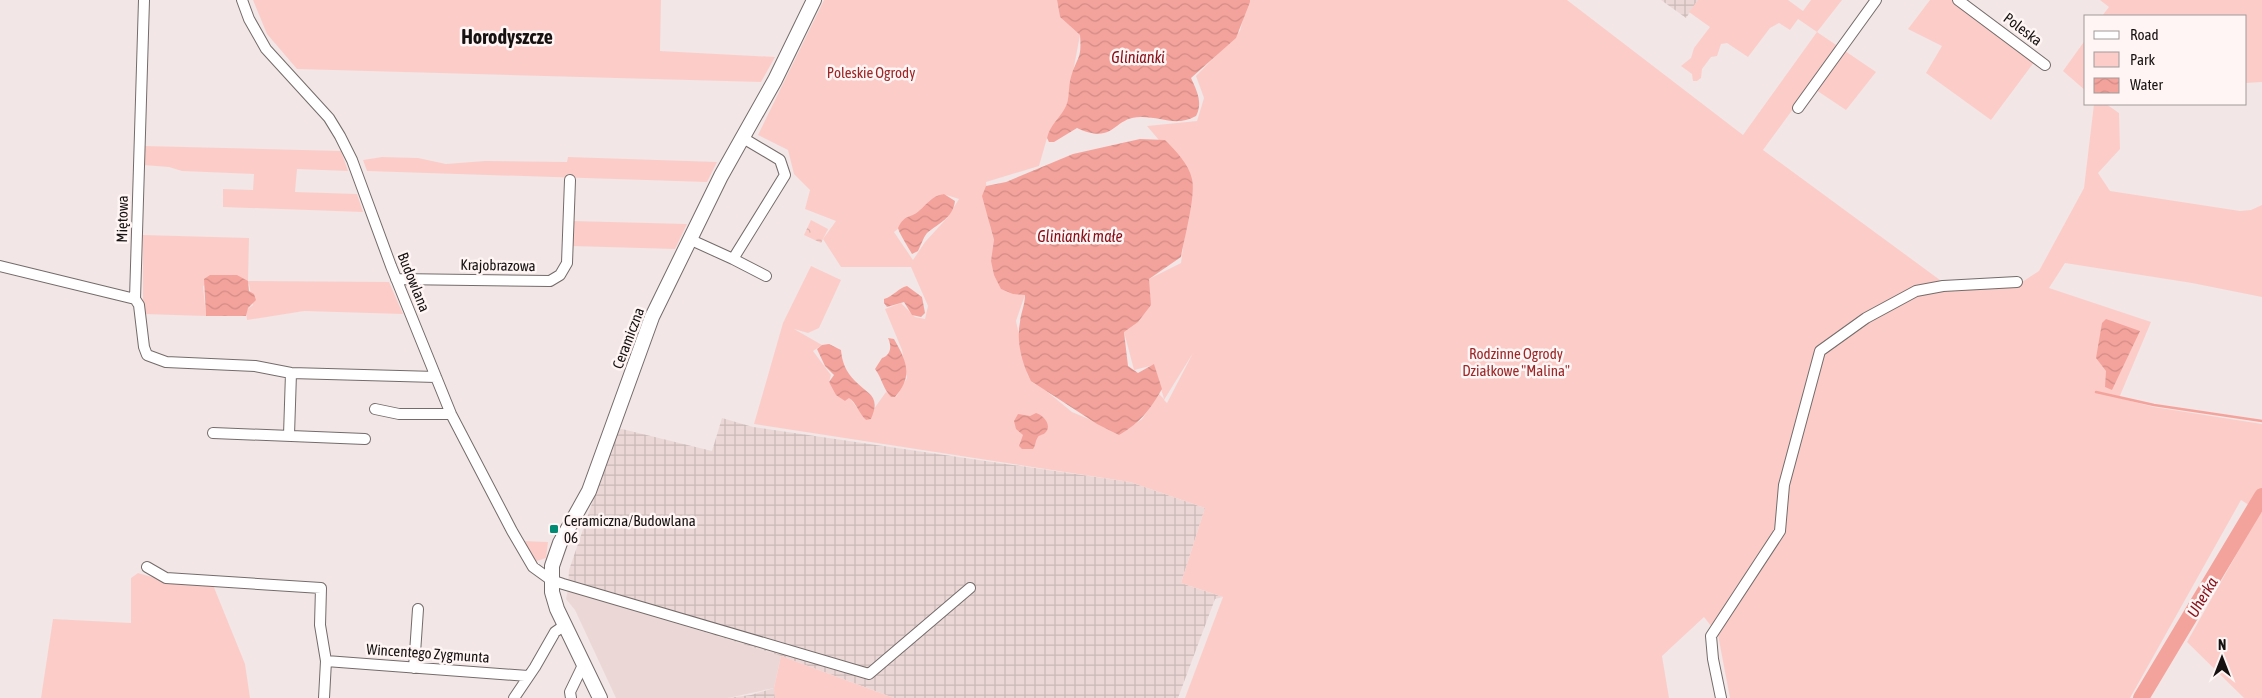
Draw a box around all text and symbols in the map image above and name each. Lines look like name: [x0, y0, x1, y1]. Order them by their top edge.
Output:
street label: Poleska: [2000, 9, 2046, 49]
legend: [2084, 15, 2247, 105]
district label: Horodyszcze: [461, 25, 553, 48]
text: Road: [2130, 26, 2159, 43]
water label: Glinianki: [1111, 48, 1165, 66]
text: Park: [2130, 51, 2155, 68]
park label: Poleskie Ogrody: [827, 64, 915, 81]
text: Water: [2130, 76, 2163, 93]
street label: Miętowa: [113, 195, 131, 243]
water label: Glinianki małe: [1037, 227, 1123, 245]
street label: Budowlana: [394, 250, 434, 314]
street label: Krajobrazowa: [460, 256, 536, 274]
street label: Ceramiczna: [609, 305, 647, 371]
park label: Rodzinne Ogrody Działkowe "Malina": [1462, 345, 1570, 379]
place label: Ceramiczna/Budowlana 06: [564, 512, 696, 546]
marker: Ceramiczna/Budowlana 06: [548, 523, 560, 535]
water label: Uherka: [2183, 573, 2221, 620]
north arrow: [2197, 633, 2247, 683]
text: N: [2218, 637, 2226, 653]
street label: Wincentego Zygmunta: [366, 640, 490, 666]

